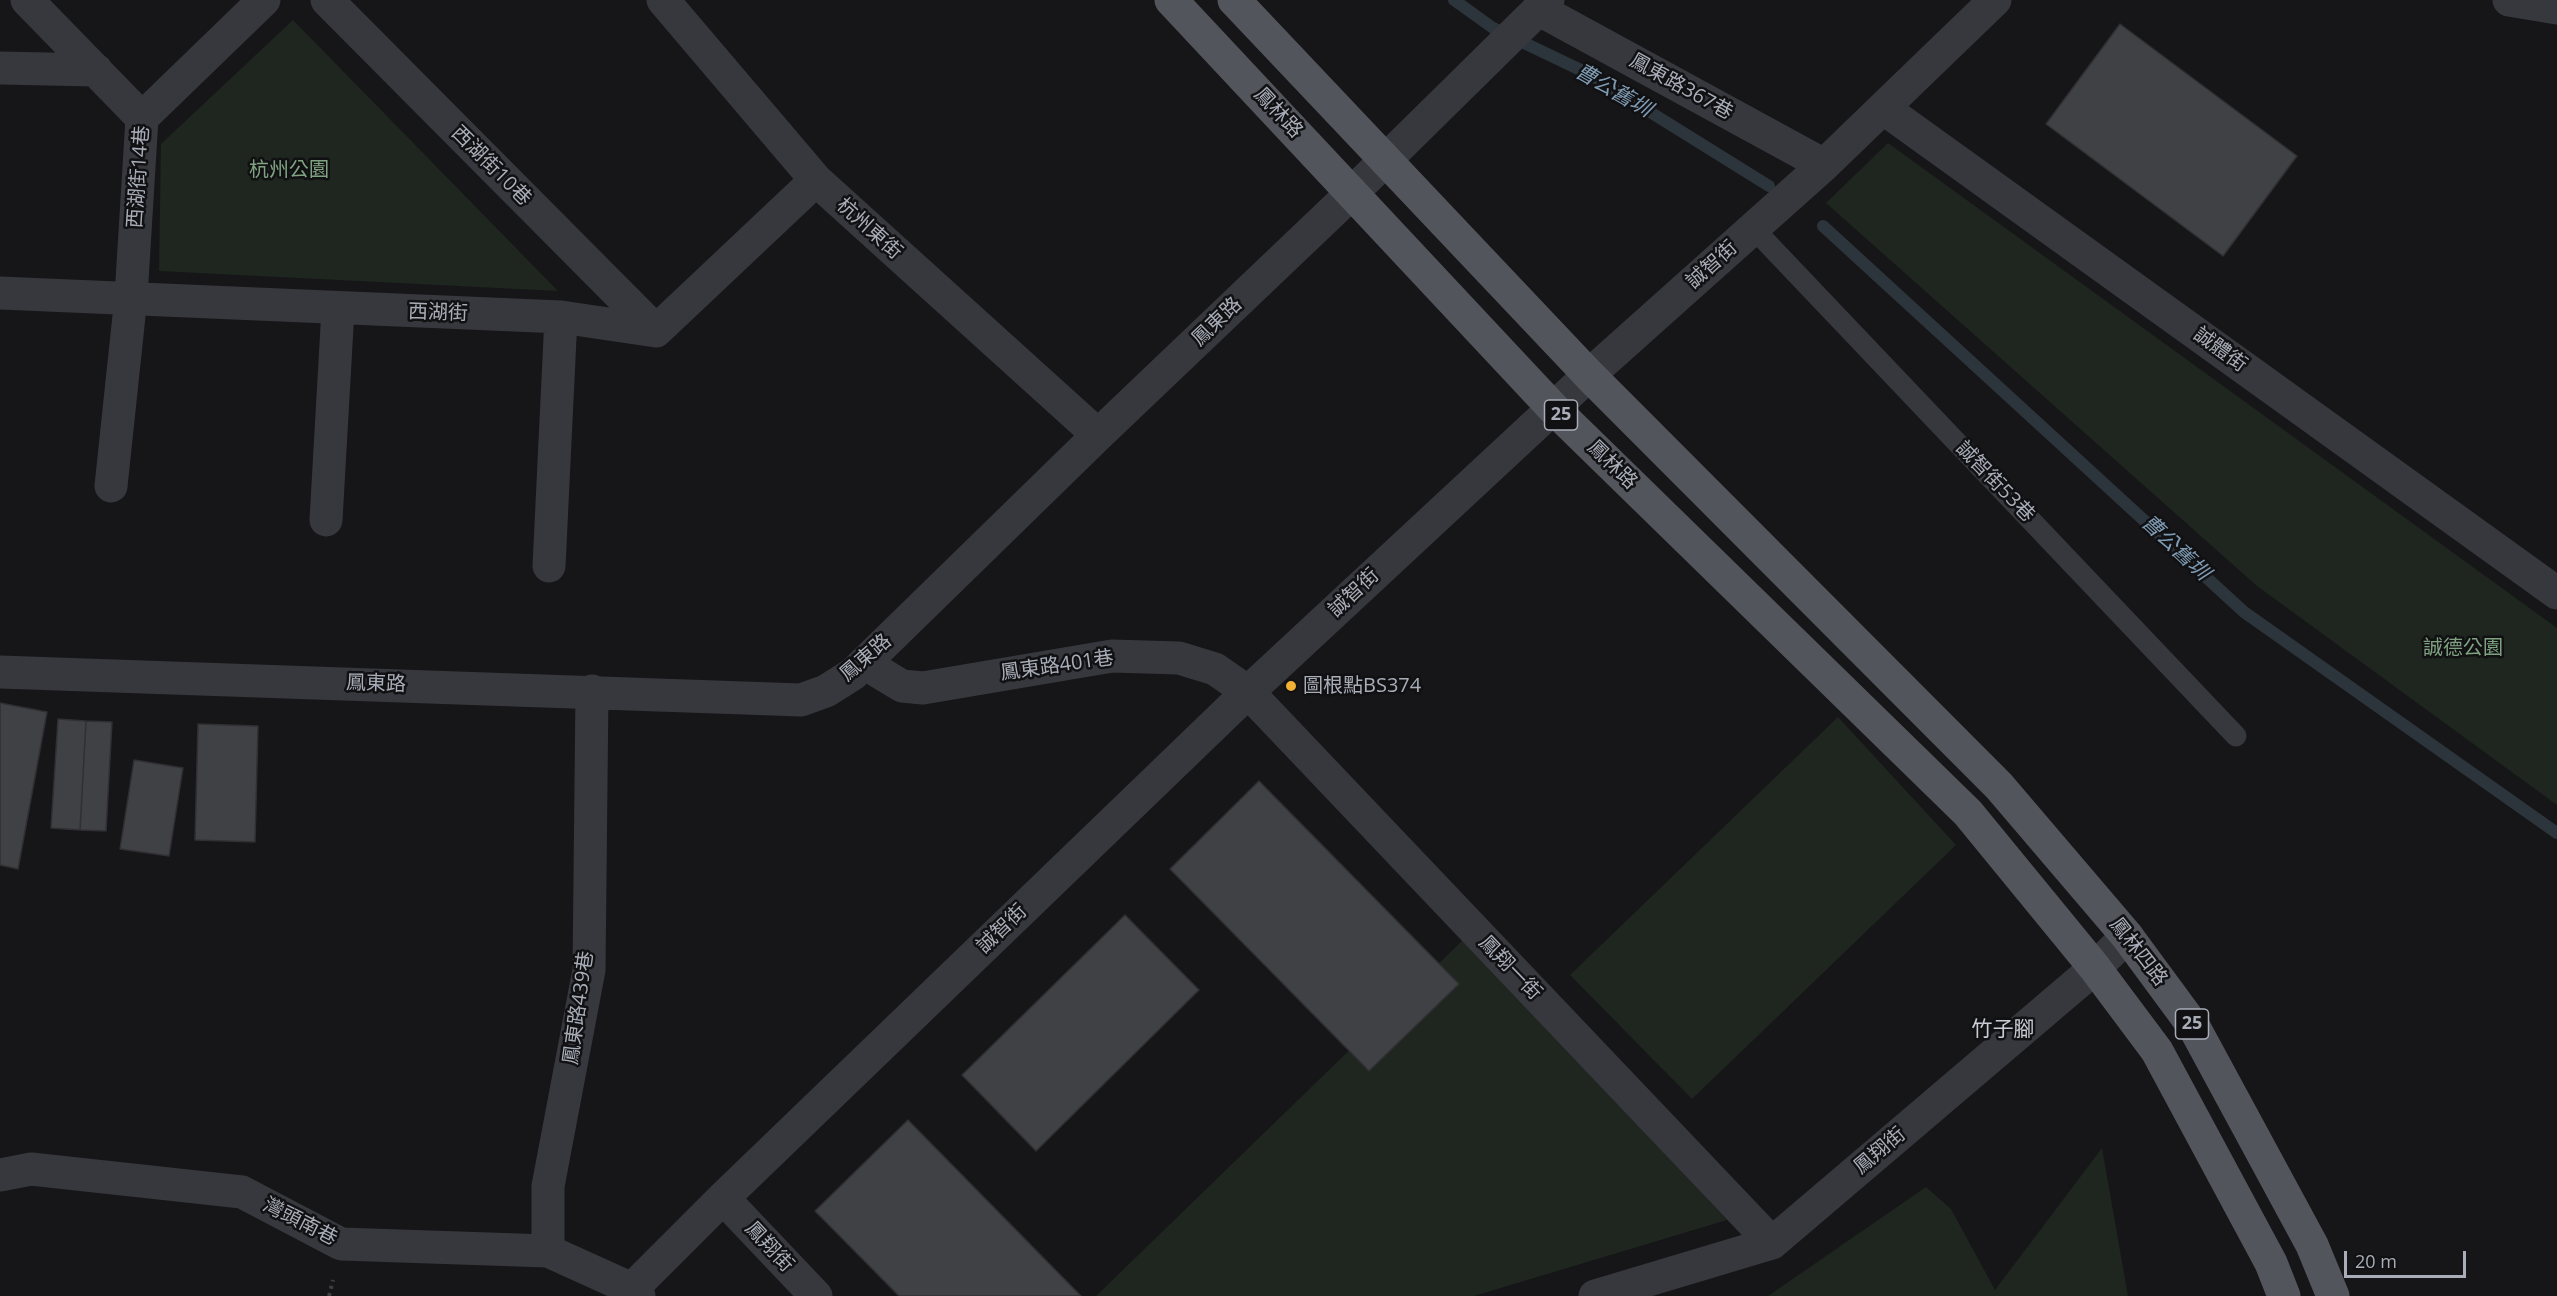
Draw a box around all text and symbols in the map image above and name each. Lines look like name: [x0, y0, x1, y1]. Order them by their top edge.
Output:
street label: 鳳東路367巷: [1625, 49, 1737, 125]
water label: 曹公舊圳: [1570, 59, 1656, 123]
street label: 鳳林路: [1249, 83, 1307, 143]
street label: 西湖街10巷: [446, 121, 536, 211]
street label: 西湖街14巷: [123, 125, 155, 229]
park label: 杭州公園: [249, 158, 329, 182]
street label: 杭州東街: [831, 193, 907, 265]
street label: 誠智街: [1682, 236, 1742, 294]
street label: 鳳東路: [1187, 293, 1247, 351]
street label: 西湖街: [408, 300, 468, 326]
street label: 誠體街: [2189, 323, 2251, 377]
road number: 25: [1544, 400, 1578, 430]
street label: 鳳林路: [1582, 436, 1642, 494]
street label: 誠智街53巷: [1951, 437, 2039, 527]
water label: 曹公舊圳: [2136, 510, 2214, 586]
street label: 誠智街: [1324, 564, 1384, 622]
street label: 鳳東路: [835, 629, 897, 687]
park label: 誠德公園: [2423, 636, 2503, 660]
street label: 鳳東路401巷: [999, 646, 1115, 686]
street label: 鳳東路: [346, 671, 406, 697]
place label: 圖根點BS374: [1303, 674, 1421, 698]
marker: 圖根點BS374: [1284, 679, 1298, 693]
street label: 誠智街: [972, 900, 1032, 958]
street label: 鳳林四路: [2104, 913, 2172, 991]
street label: 鳳翔一街: [1474, 931, 1546, 1005]
street label: 鳳東路439巷: [559, 950, 599, 1066]
road number: 25: [2176, 1009, 2208, 1039]
district label: 竹子腳: [1972, 1017, 2034, 1043]
street label: 鳳翔街: [1849, 1123, 1911, 1179]
street label: 灣頭南巷: [259, 1193, 341, 1251]
street label: 鳳翔街: [740, 1217, 798, 1277]
scale bar: [2347, 1239, 2468, 1277]
text: 20 m: [2355, 1249, 2397, 1273]

